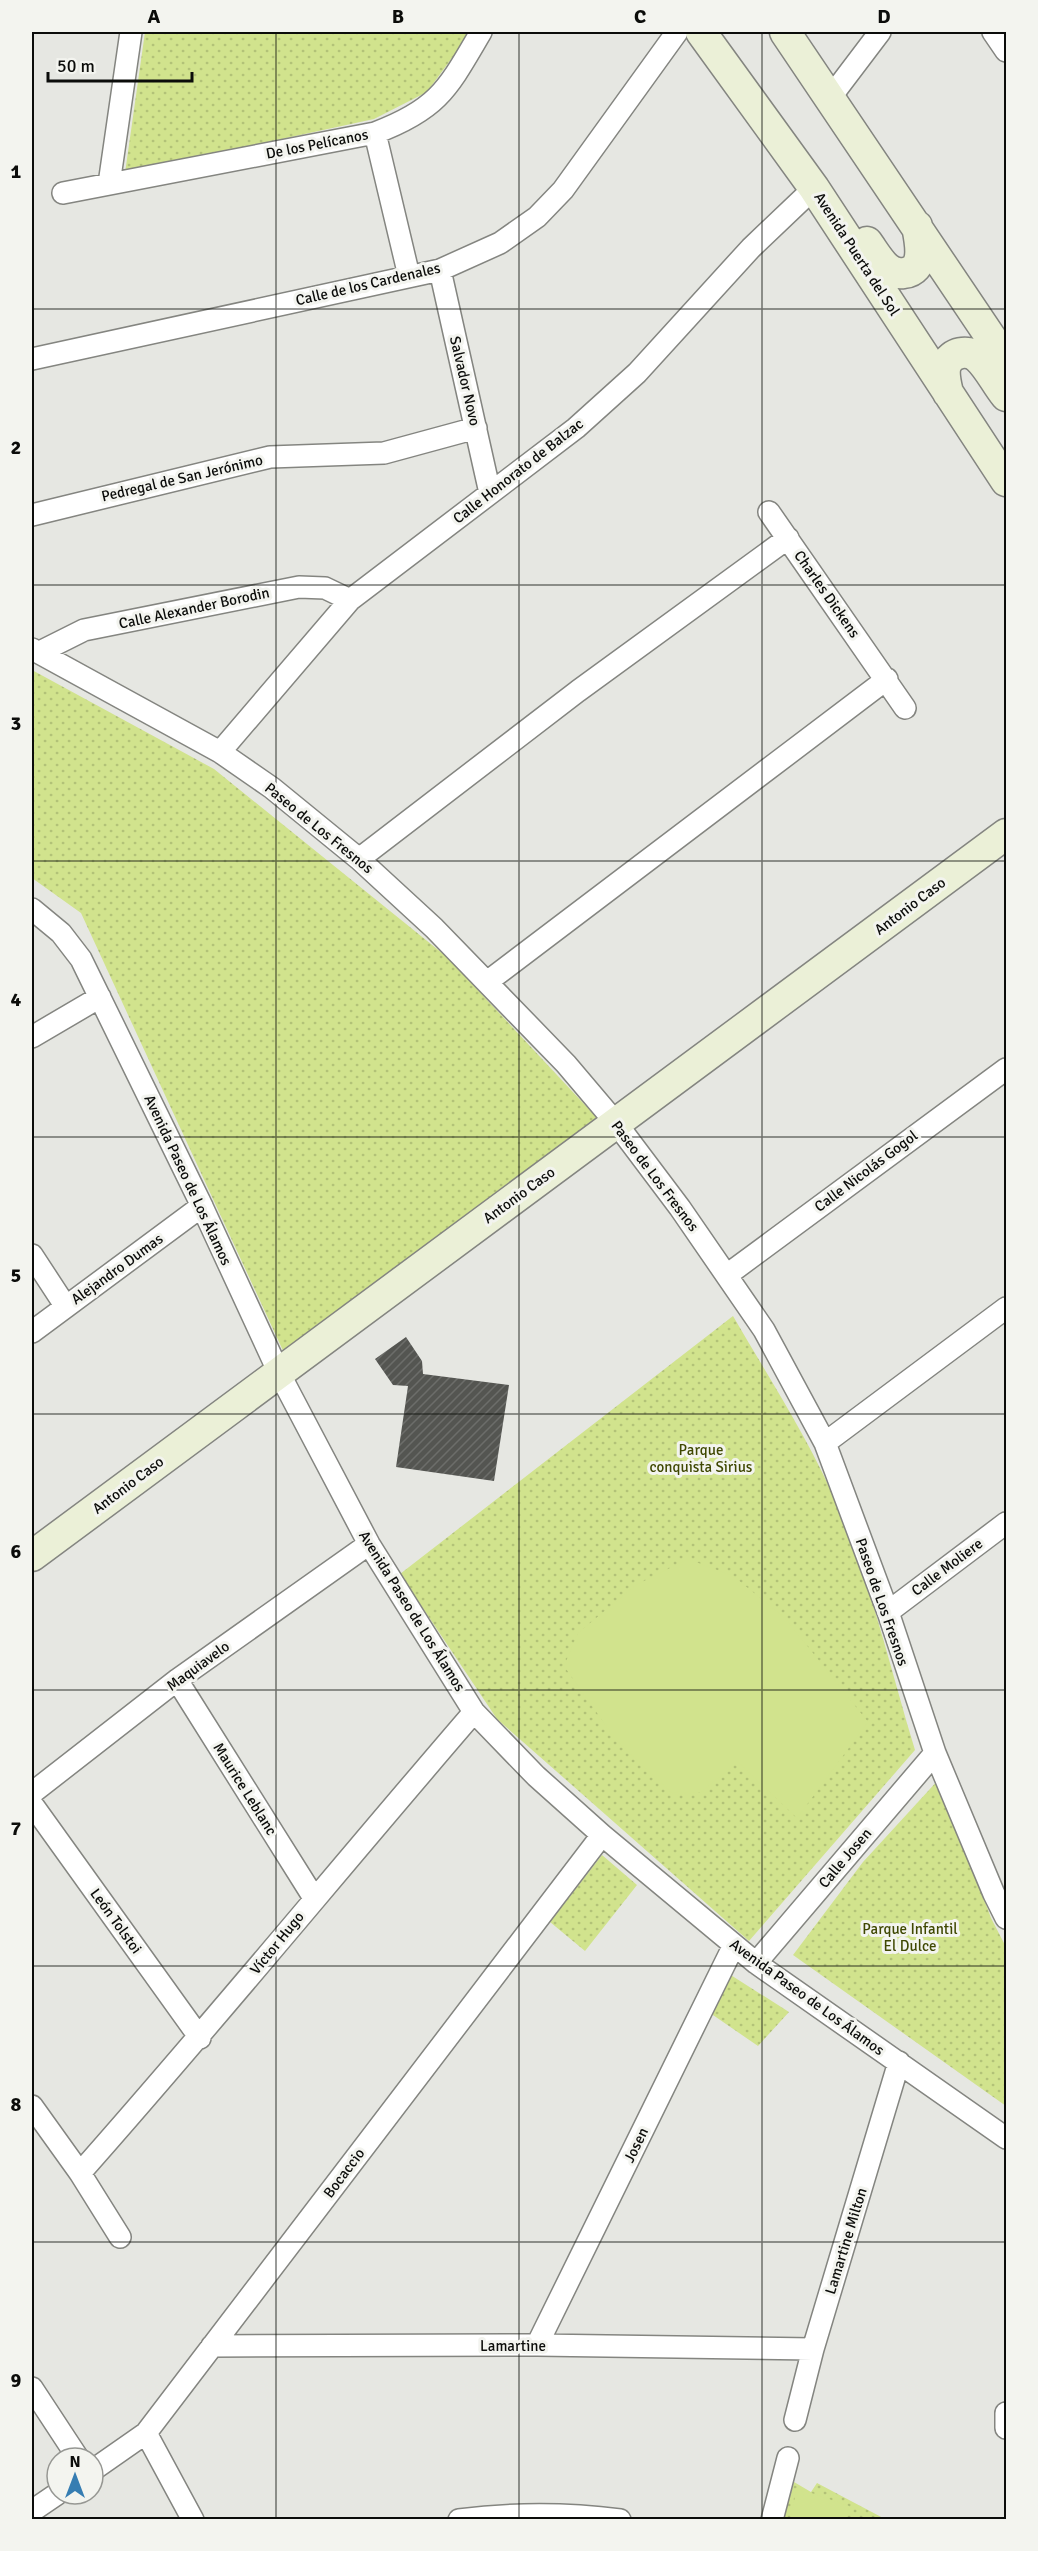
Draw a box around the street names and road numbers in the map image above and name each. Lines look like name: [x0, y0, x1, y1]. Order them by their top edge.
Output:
street label: De los Pelícanos: [264, 125, 370, 163]
street label: Avenida Puerta del Sol: [810, 189, 904, 319]
street label: Calle de los Cardenales: [294, 258, 443, 309]
street label: Salvador Novo: [446, 334, 484, 428]
street label: Calle Honorato de Balzac: [449, 415, 587, 527]
street label: Pedregal de San Jerónimo: [100, 451, 265, 505]
street label: Charles Dickens: [790, 547, 864, 641]
street label: Calle Alexander Borodin: [117, 583, 271, 633]
street label: Paseo de Los Fresnos: [261, 779, 377, 877]
street label: Antonio Caso: [871, 873, 949, 939]
street label: Avenida Paseo de Los Álamos: [140, 1091, 237, 1269]
street label: Paseo de Los Fresnos: [607, 1117, 703, 1235]
street label: Calle Nicolás Gogol: [811, 1126, 921, 1216]
street label: Antonio Caso: [480, 1163, 559, 1227]
street label: Alejandro Dumas: [68, 1229, 167, 1308]
street label: Antonio Caso: [89, 1452, 167, 1518]
street label: Avenida Paseo de Los Álamos: [355, 1527, 470, 1695]
street label: Calle Moliere: [908, 1534, 986, 1600]
street label: Paseo de Los Fresnos: [852, 1536, 912, 1669]
street label: Maquiavelo: [163, 1637, 233, 1695]
street label: Maurice Leblanc: [209, 1739, 281, 1839]
street label: Calle Josen: [815, 1824, 875, 1892]
street label: León Tolstoi: [86, 1885, 146, 1957]
street label: Víctor Hugo: [246, 1908, 308, 1978]
street label: Avenida Paseo de Los Álamos: [726, 1934, 889, 2059]
street label: Josen: [620, 2125, 652, 2165]
street label: Bocaccio: [319, 2144, 369, 2201]
street label: Lamartine Milton: [821, 2186, 871, 2296]
street label: Lamartine: [480, 2337, 546, 2355]

